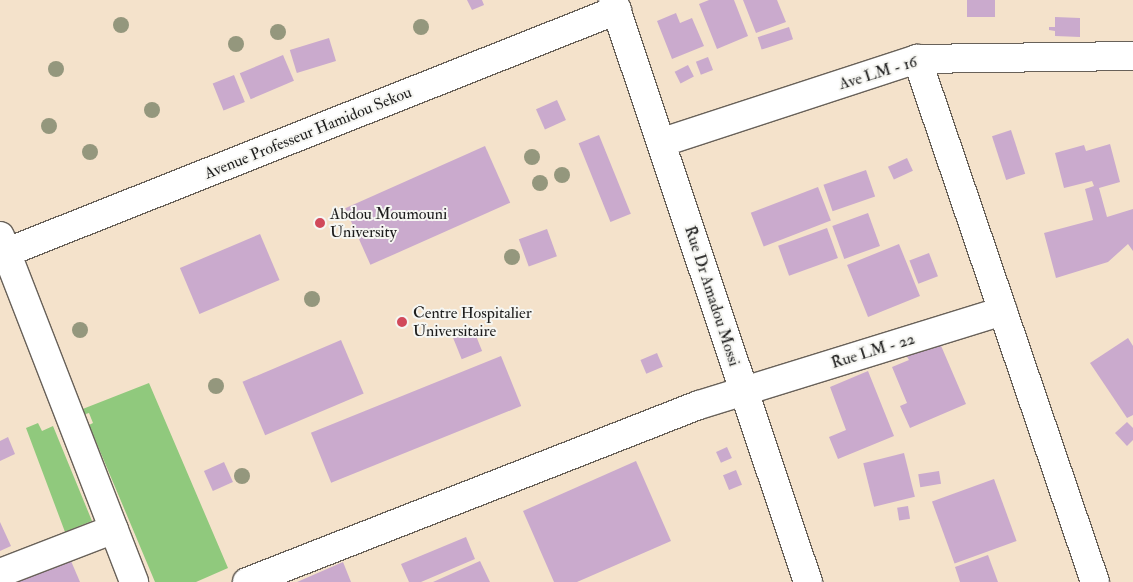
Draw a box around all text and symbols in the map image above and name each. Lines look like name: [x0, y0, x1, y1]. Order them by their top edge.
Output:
street label: Ave LM - 16: [837, 52, 919, 94]
street label: Avenue Professeur Hamidou Sekou: [201, 83, 415, 183]
place label: Abdou Moumouni University: [330, 204, 447, 242]
marker: Abdou Moumouni University: [314, 217, 326, 229]
street label: Rue Dr Amadou Mossi: [680, 223, 744, 369]
place label: Centre Hospitalier Universitaire: [413, 303, 532, 341]
marker: Centre Hospitalier Universitaire: [395, 315, 409, 329]
street label: Rue LM - 22: [829, 329, 917, 373]

